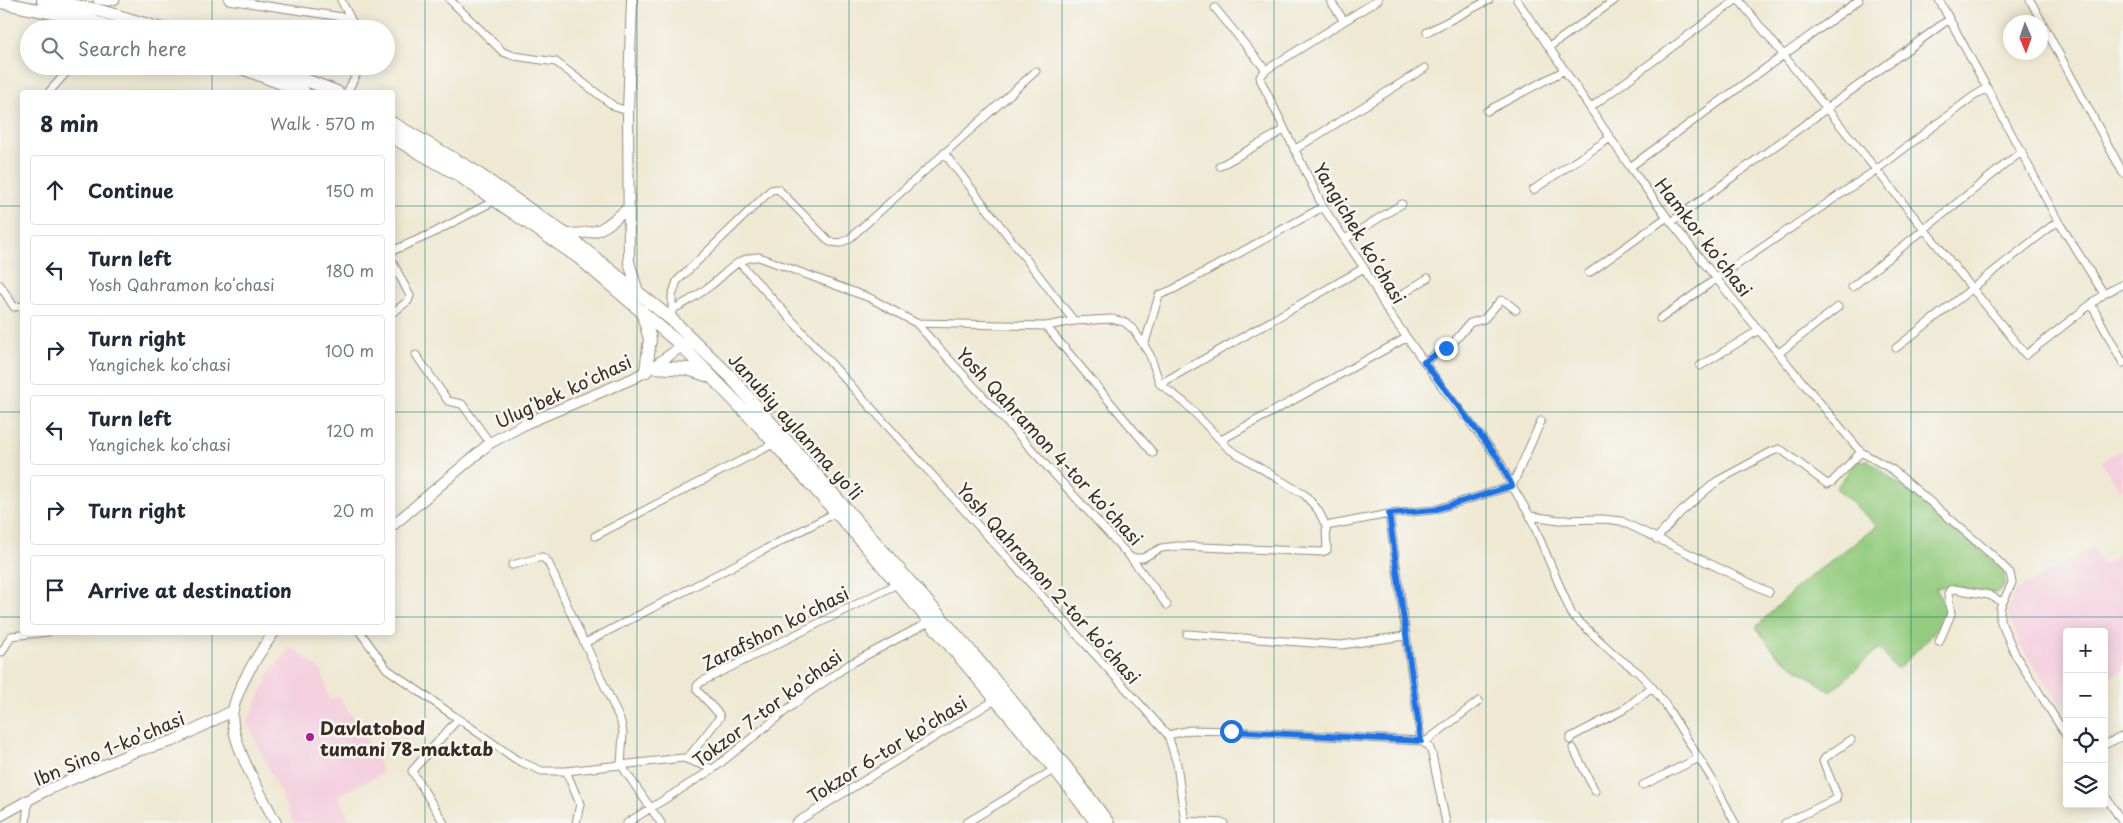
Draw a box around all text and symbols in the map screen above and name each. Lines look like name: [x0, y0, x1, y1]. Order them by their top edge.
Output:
north arrow: [2003, 15, 2048, 60]
search box: [20, 20, 395, 75]
icon: search: [38, 34, 66, 62]
text: Search here: [78, 34, 187, 62]
text: 8 min: [40, 107, 99, 139]
text: Walk · 570 m: [270, 111, 375, 135]
street label: Yangichek koʻchasi: [1307, 157, 1413, 309]
street label: Hamkor koʻchasi: [1649, 172, 1759, 302]
icon: ahead: [41, 176, 69, 204]
text: Continue: [88, 176, 174, 204]
text: 150 m: [326, 178, 374, 202]
text: Turn left: [88, 244, 172, 272]
icon: left: [41, 256, 69, 284]
text: 180 m: [326, 258, 374, 282]
text: Yosh Qahramon koʻchasi: [88, 272, 275, 296]
text: Turn right: [88, 324, 186, 352]
icon: right: [41, 336, 69, 364]
route end: [1435, 337, 1458, 360]
text: 100 m: [325, 338, 374, 362]
street label: Yosh Qahramon 4-tor koʼchasi: [951, 341, 1149, 551]
street label: Janubiy aylanma yoʻli: [722, 346, 870, 506]
street label: Ulugʻbek koʻchasi: [490, 348, 636, 434]
text: Yangichek koʻchasi: [88, 352, 231, 376]
text: Turn left: [88, 404, 172, 432]
icon: left: [41, 416, 69, 444]
text: 120 m: [327, 418, 374, 442]
text: Yangichek koʻchasi: [88, 432, 231, 456]
street label: Yosh Qahramon 2-tor koʼchasi: [951, 476, 1147, 690]
icon: right: [41, 496, 69, 524]
text: Turn right: [88, 496, 186, 524]
text: 20 m: [333, 498, 374, 522]
icon: arrive: [41, 576, 69, 604]
text: Arrive at destination: [88, 576, 292, 604]
street label: Zarafshon koʻchasi: [697, 579, 853, 677]
map controls: [2063, 628, 2108, 808]
button: +: [2063, 628, 2108, 673]
street label: Tokzor 7-tor koʼchasi: [687, 643, 847, 773]
button: −: [2063, 673, 2108, 718]
street label: Tokzor 6-tor koʼchasi: [802, 689, 972, 809]
street label: Ibn Sino 1-koʼchasi: [29, 704, 189, 792]
place label: Davlatobod tumani 78-maktab: [320, 714, 493, 762]
button: locate: [2063, 718, 2108, 763]
route start: [1220, 720, 1243, 743]
marker: Davlatobod tumani 78-maktab: [304, 731, 316, 743]
button: layers: [2063, 763, 2108, 808]

